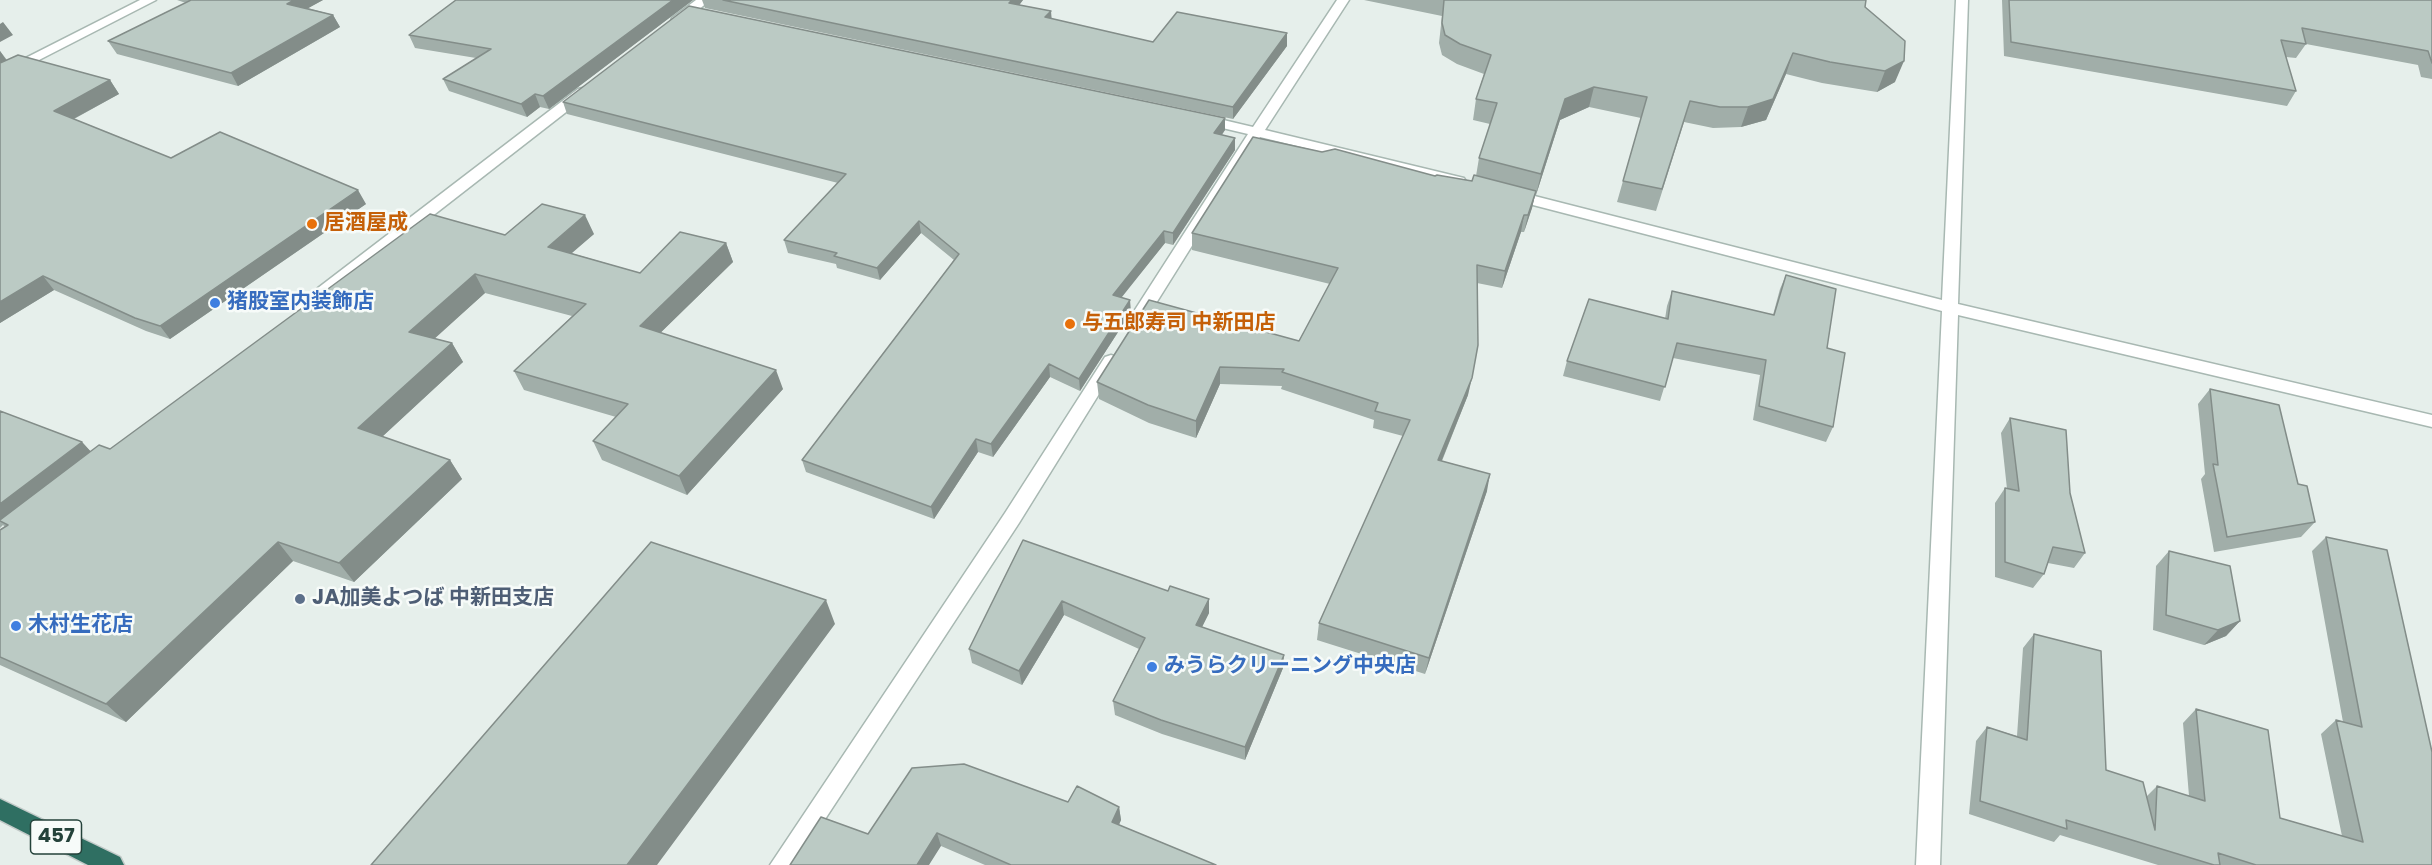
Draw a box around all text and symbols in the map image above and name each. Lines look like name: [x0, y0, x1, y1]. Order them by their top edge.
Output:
place label: 居酒屋成: [324, 211, 408, 237]
marker: 居酒屋成: [305, 217, 319, 231]
place label: 猪股室内装飾店: [227, 290, 374, 316]
marker: 猪股室内装飾店: [208, 296, 222, 310]
place label: 与五郎寿司 中新田店: [1082, 311, 1275, 337]
marker: 与五郎寿司 中新田店: [1063, 317, 1077, 331]
place label: JA加美よつば 中新田支店: [312, 586, 554, 612]
marker: JA加美よつば 中新田支店: [293, 592, 307, 606]
place label: 木村生花店: [28, 613, 133, 639]
marker: 木村生花店: [9, 619, 23, 633]
place label: みうらクリーニング中央店: [1164, 654, 1416, 680]
marker: みうらクリーニング中央店: [1145, 660, 1159, 674]
road number: 457: [31, 820, 82, 854]

